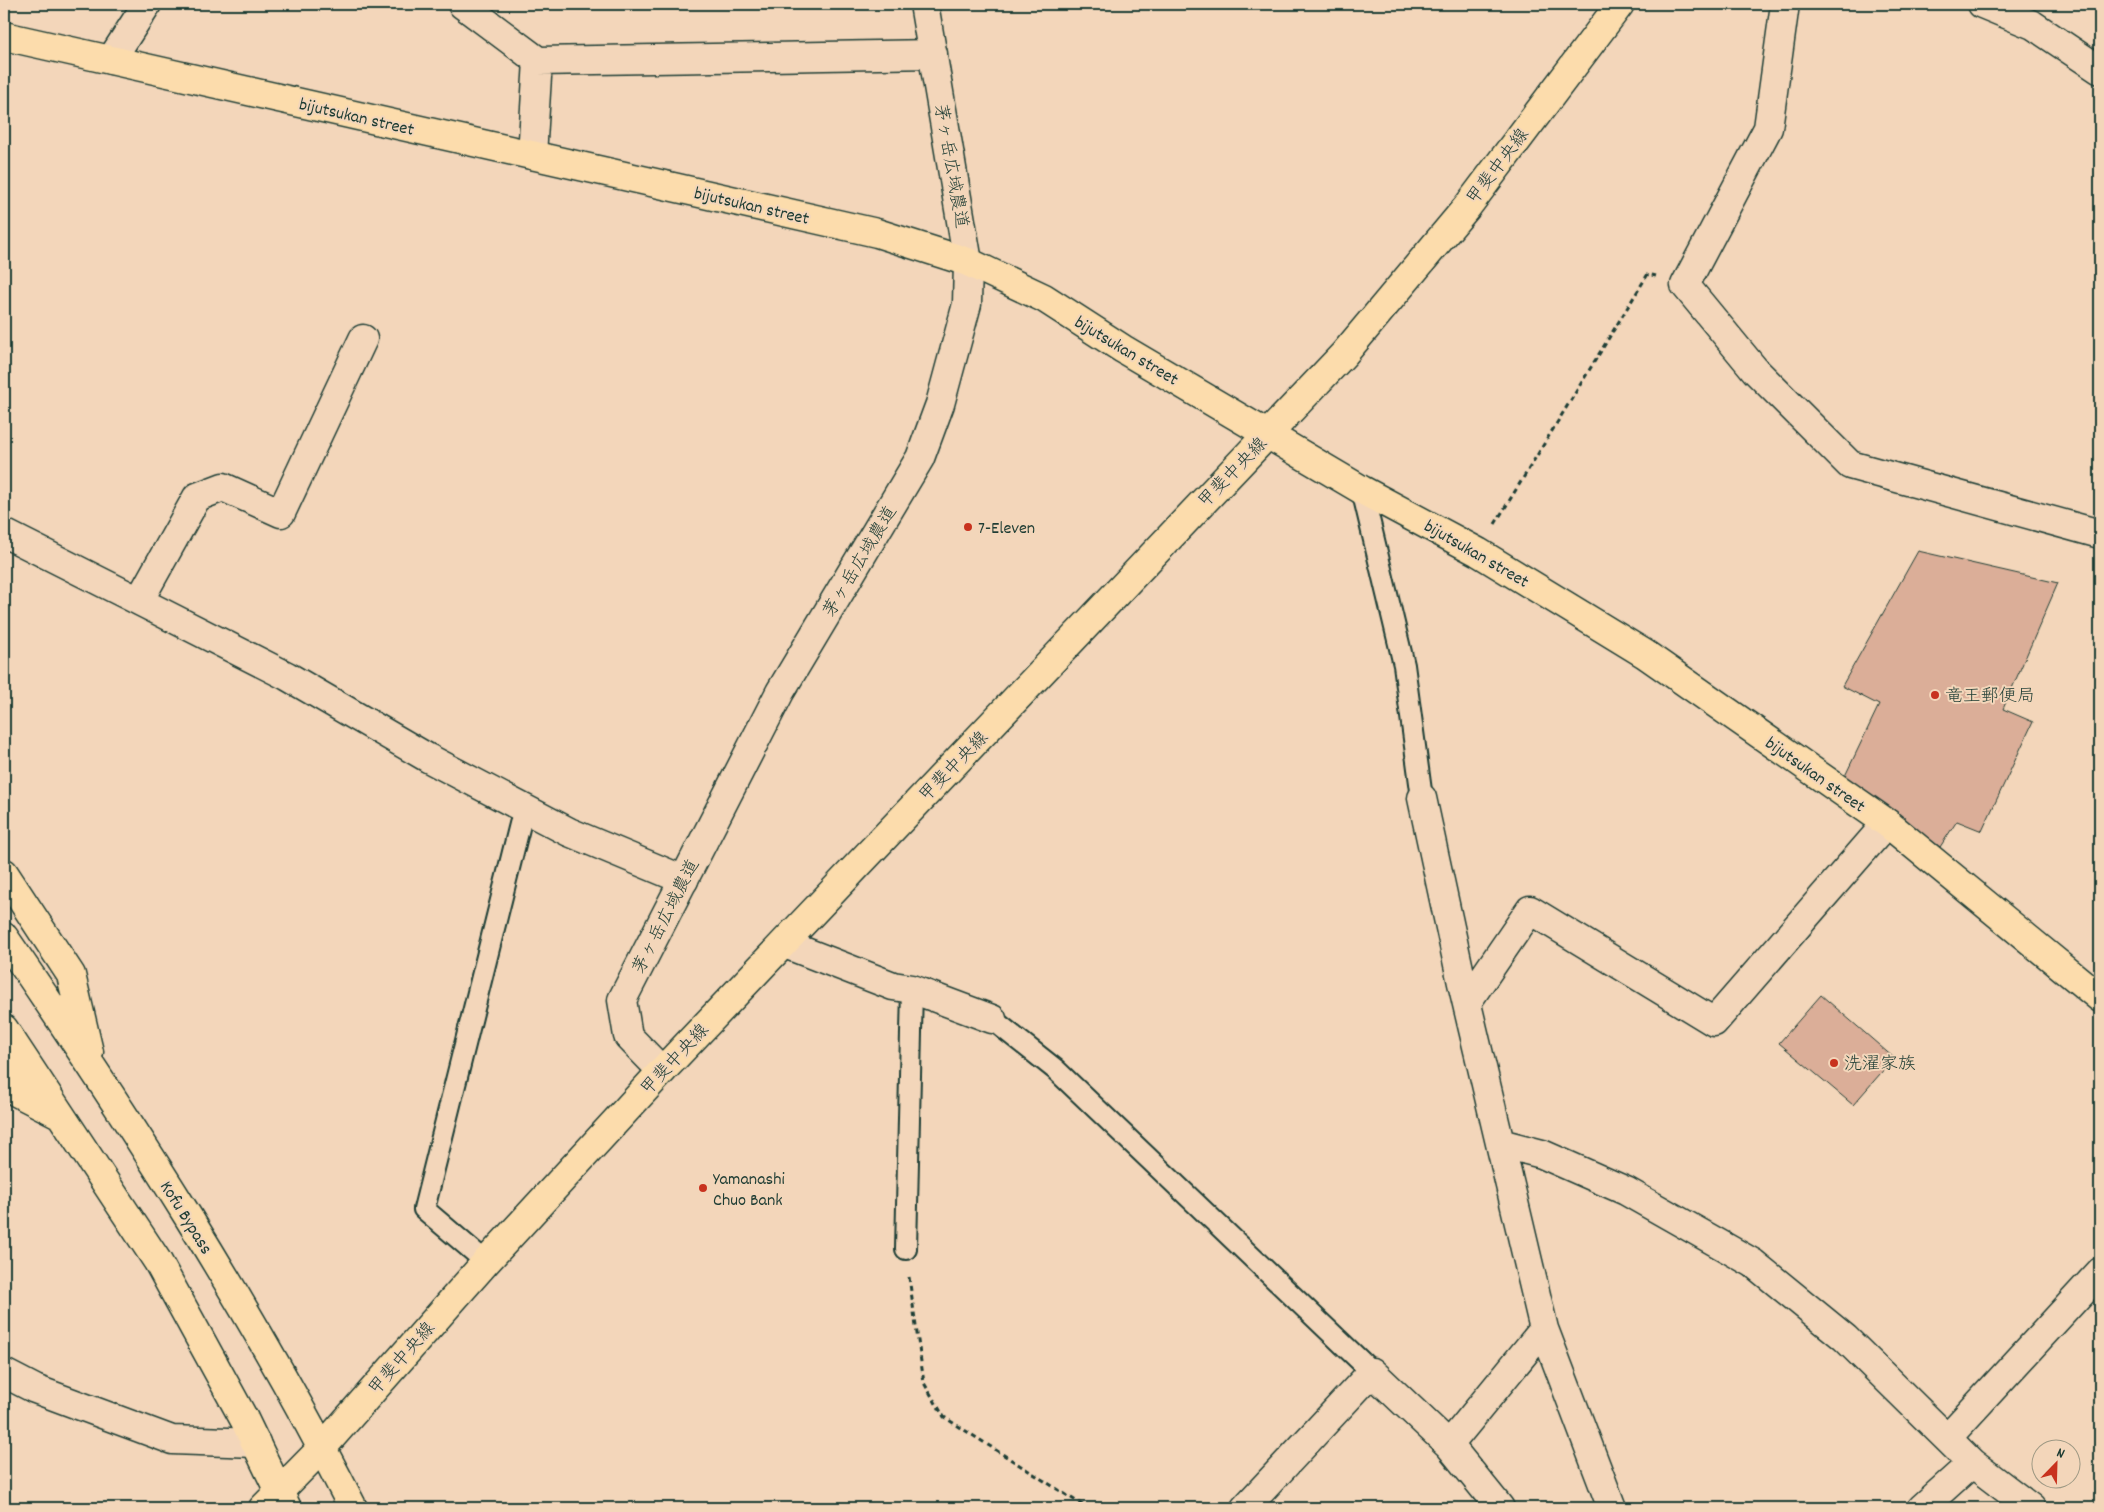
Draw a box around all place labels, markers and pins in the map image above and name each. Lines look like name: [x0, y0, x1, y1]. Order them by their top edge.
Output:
place label: 7-Eleven: [978, 517, 1035, 542]
marker: 7-Eleven: [962, 521, 974, 533]
place label: 竜王郵便局: [1945, 685, 2035, 710]
marker: 竜王郵便局: [1929, 689, 1941, 701]
place label: 洗濯家族: [1844, 1053, 1916, 1078]
marker: 洗濯家族: [1828, 1057, 1840, 1069]
place label: Yamanashi Chuo Bank: [713, 1168, 785, 1214]
marker: Yamanashi Chuo Bank: [697, 1182, 709, 1194]

